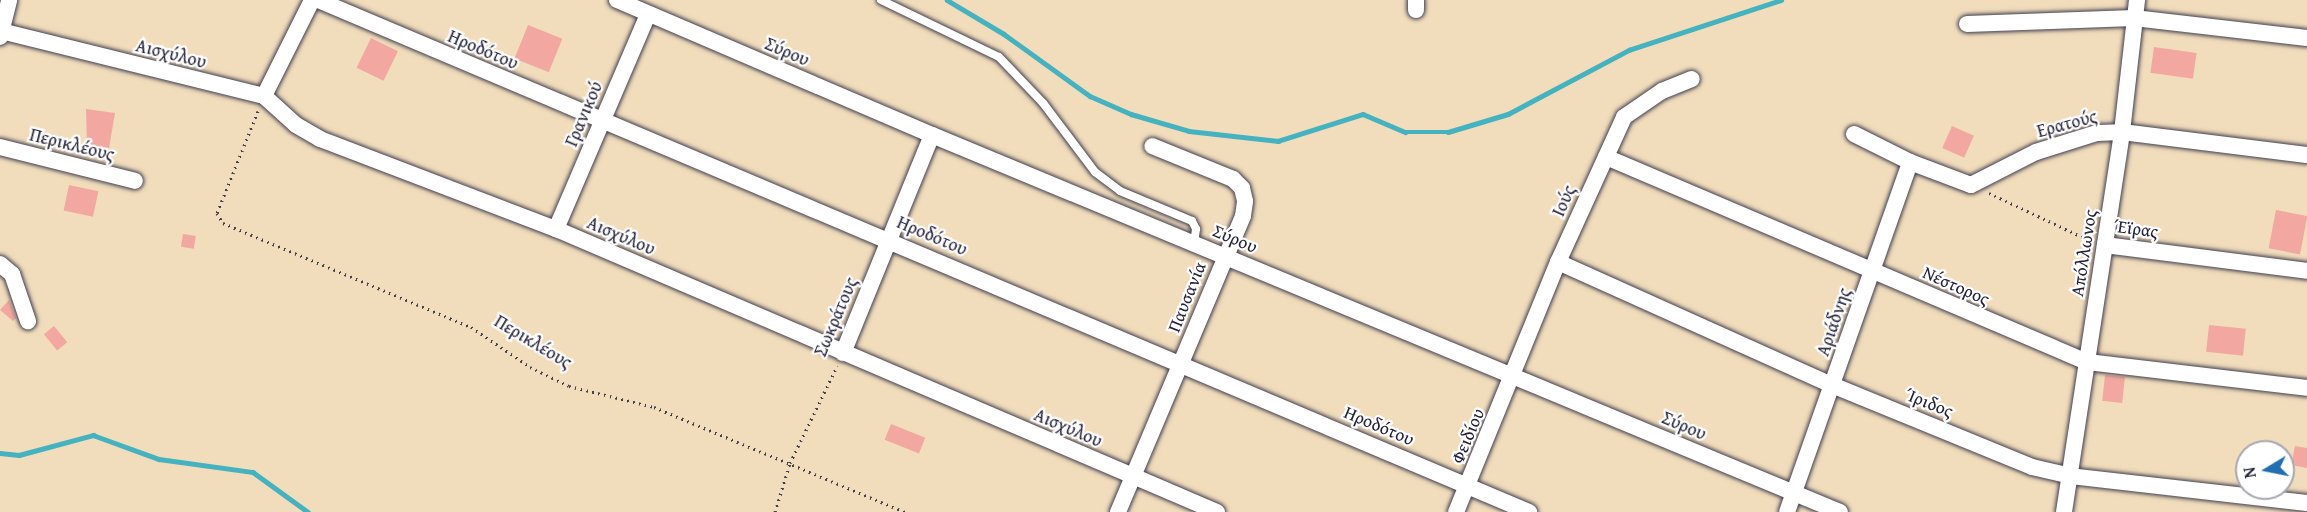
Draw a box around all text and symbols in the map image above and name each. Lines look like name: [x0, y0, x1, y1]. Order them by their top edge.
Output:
street label: Ηροδότου: [445, 26, 521, 74]
street label: Σύρου: [762, 33, 812, 71]
street label: Αισχύλου: [134, 35, 208, 73]
street label: Γρανικού: [561, 78, 607, 150]
street label: Ερατούς: [2035, 106, 2099, 142]
street label: Περικλέους: [27, 124, 117, 166]
street label: Ιούς: [1548, 182, 1580, 220]
street label: Απόλλωνος: [2066, 208, 2102, 298]
street label: Αισχύλου: [584, 212, 658, 260]
street label: Ηροδότου: [894, 212, 970, 260]
street label: Έϊρας: [2112, 215, 2160, 243]
street label: Σύρου: [1210, 220, 1260, 258]
street label: Παυσανία: [1163, 259, 1211, 335]
street label: Νέστορος: [1919, 262, 1993, 310]
street label: Σωκράτους: [810, 274, 862, 360]
street label: Αριάδνης: [1812, 285, 1856, 359]
street label: Περικλέους: [490, 310, 576, 374]
street label: Ίριδος: [1902, 384, 1956, 422]
street label: Ηροδότου: [1341, 402, 1417, 450]
street label: Αισχύλου: [1031, 404, 1105, 452]
street label: Φειδίου: [1447, 405, 1489, 467]
street label: Σύρου: [1659, 407, 1709, 445]
north arrow: [2235, 440, 2295, 500]
text: N: [2236, 465, 2262, 480]

